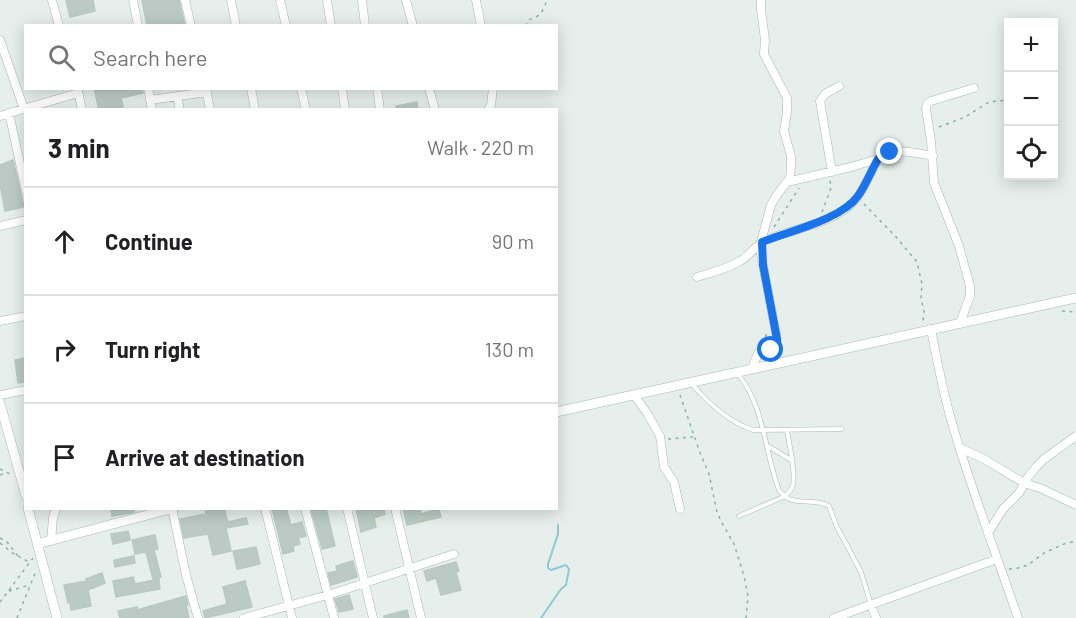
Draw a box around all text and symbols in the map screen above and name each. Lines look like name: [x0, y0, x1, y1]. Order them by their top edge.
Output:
map controls: [1004, 18, 1058, 180]
button: +: [1004, 18, 1058, 72]
search box: [24, 24, 558, 90]
icon: search: [45, 41, 78, 74]
text: Search here: [93, 44, 207, 70]
button: −: [1004, 72, 1058, 126]
button: locate: [1004, 126, 1058, 180]
text: 3 min: [48, 132, 110, 163]
text: Walk · 220 m: [427, 135, 534, 159]
route end: [876, 138, 902, 164]
icon: ahead: [48, 225, 81, 258]
text: Continue: [105, 228, 193, 254]
text: 90 m: [492, 229, 534, 253]
icon: right: [48, 333, 81, 366]
text: Turn right: [105, 336, 200, 362]
route start: [757, 336, 783, 362]
text: 130 m: [485, 337, 534, 361]
icon: arrive: [48, 441, 81, 474]
text: Arrive at destination: [105, 444, 304, 470]

